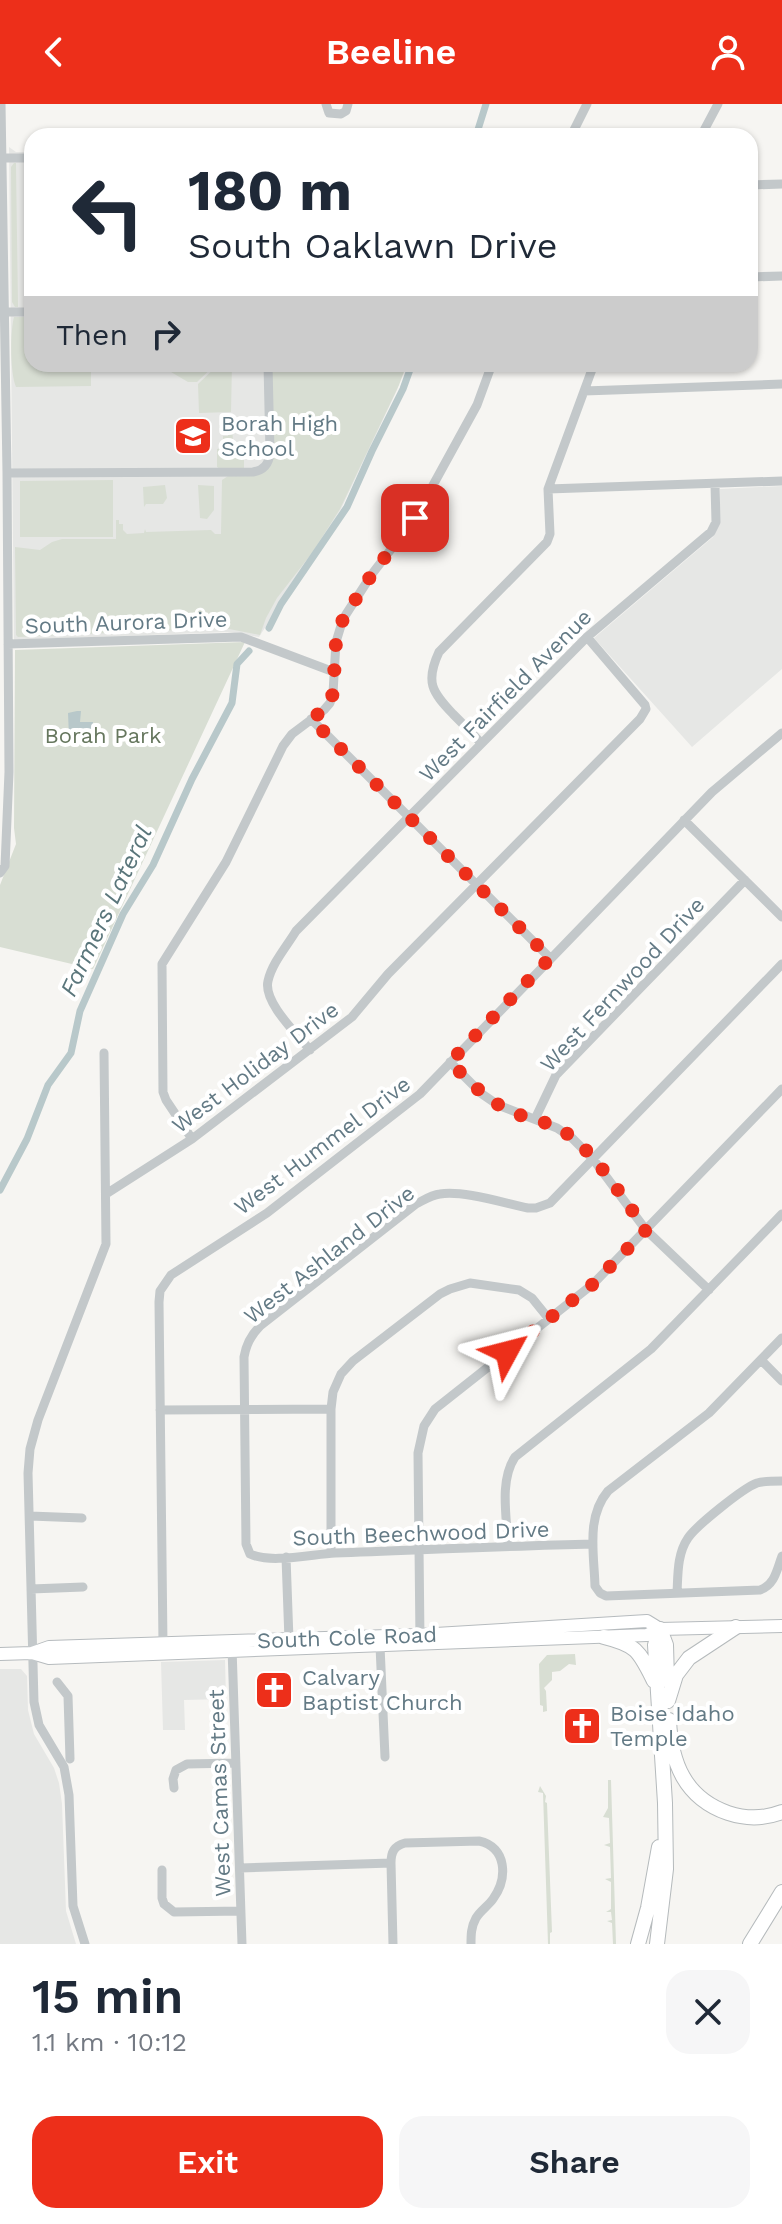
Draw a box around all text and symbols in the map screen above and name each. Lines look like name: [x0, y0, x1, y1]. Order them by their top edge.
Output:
icon: back: [32, 30, 76, 74]
icon: person: [706, 30, 750, 74]
text: Beeline: [326, 31, 456, 73]
text: 180 m: [188, 158, 352, 224]
icon: left: [56, 160, 160, 264]
text: South Oaklawn Drive: [188, 225, 557, 267]
icon: right: [144, 312, 188, 356]
text: Then: [56, 317, 128, 352]
place label: Borah High School: [221, 411, 338, 461]
school or university icon: Borah High School: [172, 415, 214, 457]
pin: [381, 484, 449, 552]
icon: arrive: [393, 496, 437, 540]
street label: West Fairfield Avenue: [414, 604, 597, 787]
street label: South Aurora Drive: [24, 606, 228, 639]
park label: Borah Park: [44, 723, 162, 748]
water label: Farmers Lateral: [54, 821, 158, 1001]
street label: West Fernwood Drive: [535, 892, 710, 1077]
street label: West Holiday Drive: [167, 997, 343, 1138]
street label: West Hummel Drive: [229, 1071, 415, 1220]
street label: West Ashland Drive: [239, 1180, 419, 1329]
position arrow: [465, 1310, 549, 1394]
street label: South Beechwood Drive: [292, 1517, 550, 1550]
street label: South Cole Road: [257, 1622, 437, 1653]
place label: Calvary Baptist Church: [302, 1665, 463, 1715]
church icon: Calvary Baptist Church: [253, 1669, 295, 1711]
street label: West Camas Street: [203, 1689, 236, 1897]
place label: Boise Idaho Temple: [610, 1701, 735, 1751]
church icon: Boise Idaho Temple: [561, 1705, 603, 1747]
text: 15 min: [32, 1968, 183, 2025]
button: close: [666, 1970, 750, 2054]
text: 1.1 km · 10:12: [32, 2027, 187, 2057]
button: Exit: [32, 2116, 383, 2208]
button: Share: [399, 2116, 750, 2208]

